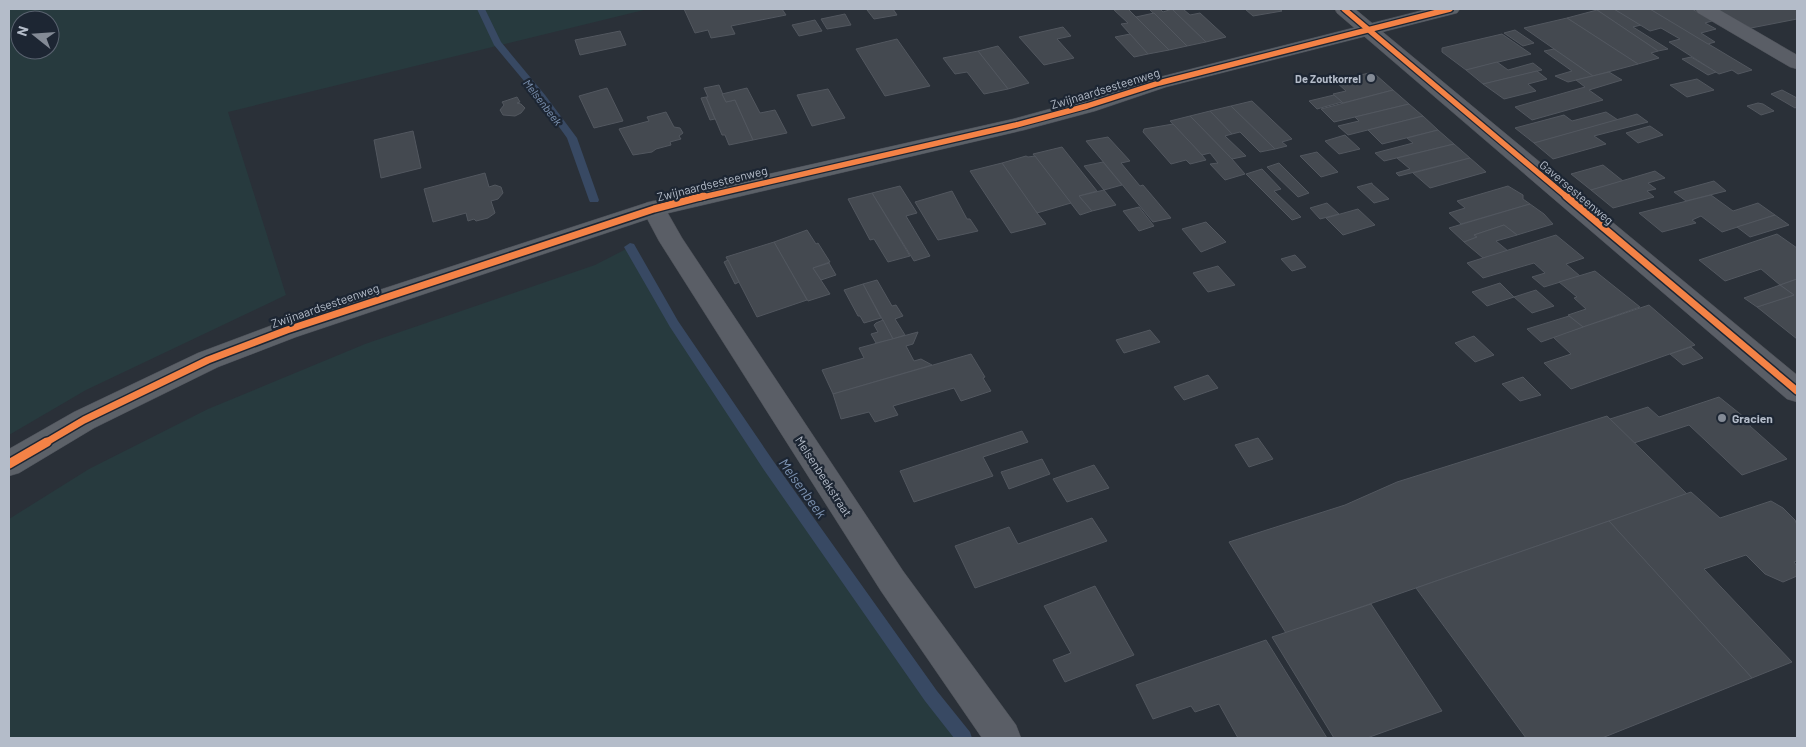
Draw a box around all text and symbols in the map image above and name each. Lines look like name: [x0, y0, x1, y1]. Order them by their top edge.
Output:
north arrow: [10, 10, 60, 60]
text: N: [13, 24, 32, 38]
street label: Zwijnaardsesteenweg: [1049, 65, 1161, 111]
place label: De Zoutkorrel: [1295, 72, 1361, 85]
marker: De Zoutkorrel: [1365, 72, 1377, 84]
water label: Melsenbeek: [521, 76, 565, 128]
street label: Gaversesteenweg: [1537, 157, 1617, 227]
street label: Zwijnaardsesteenweg: [655, 163, 769, 203]
street label: Zwijnaardsesteenweg: [269, 280, 381, 330]
place label: Gracien: [1732, 411, 1773, 425]
marker: Gracien: [1716, 412, 1728, 424]
street label: Melsenbeekstraat: [793, 433, 855, 519]
water label: Melsenbeek: [776, 455, 830, 521]

